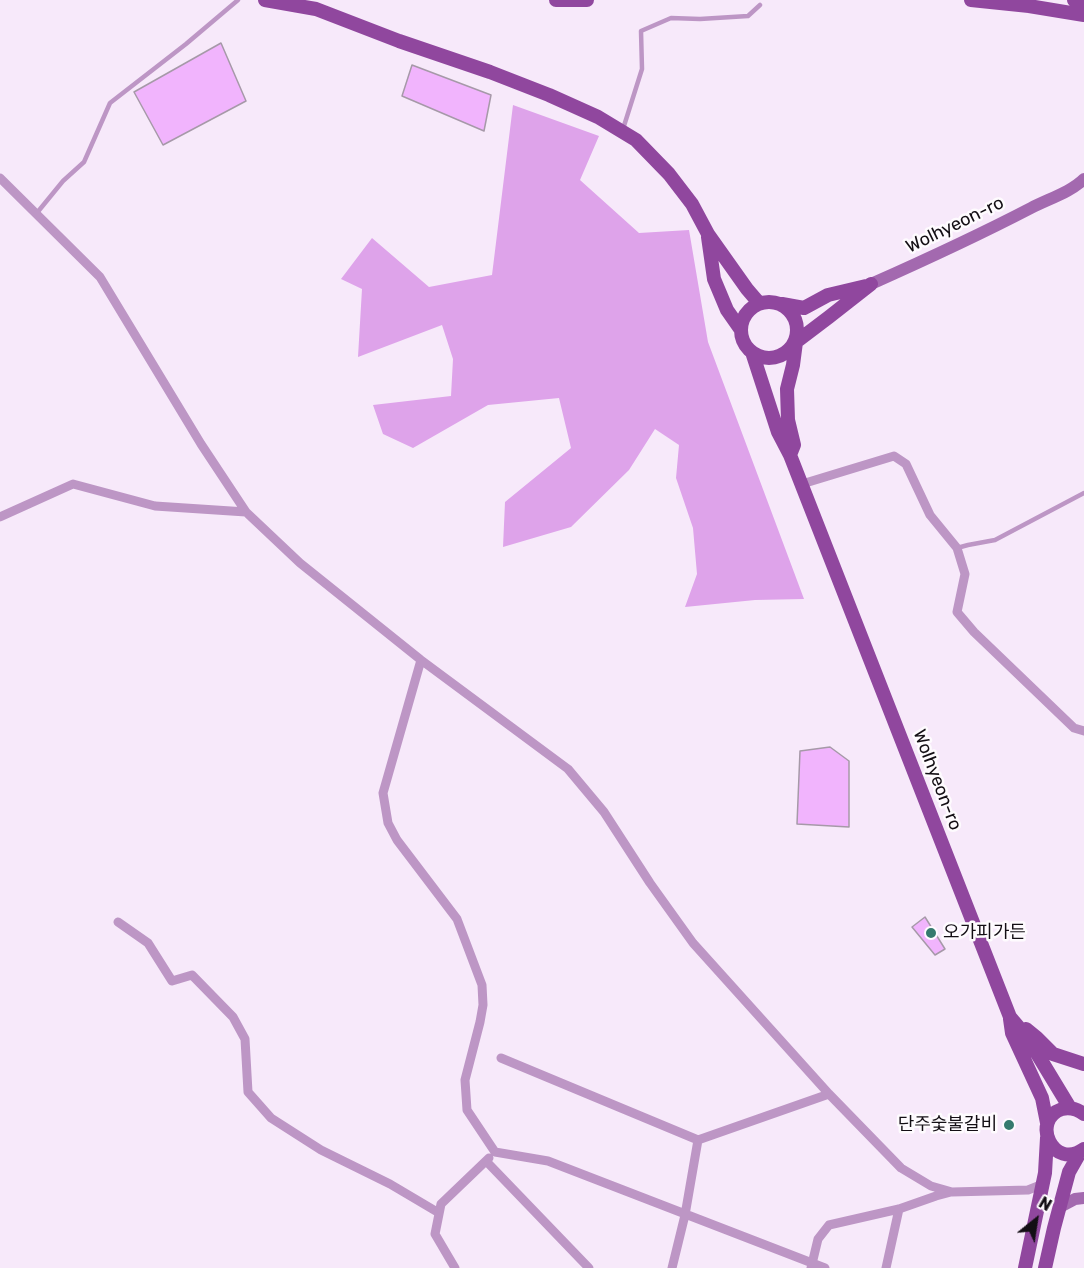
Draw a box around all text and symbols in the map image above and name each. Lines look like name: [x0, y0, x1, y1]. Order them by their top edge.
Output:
street label: Wolhyeon-ro: [903, 192, 1007, 258]
street label: Wolhyeon-ro: [908, 727, 966, 833]
place label: 오가피가든: [943, 922, 1026, 944]
marker: 오가피가든: [924, 926, 938, 940]
place label: 단주숯불갈비: [898, 1114, 997, 1136]
marker: 단주숯불갈비: [1002, 1118, 1016, 1132]
north arrow: [1006, 1190, 1066, 1250]
text: N: [1036, 1193, 1055, 1215]

